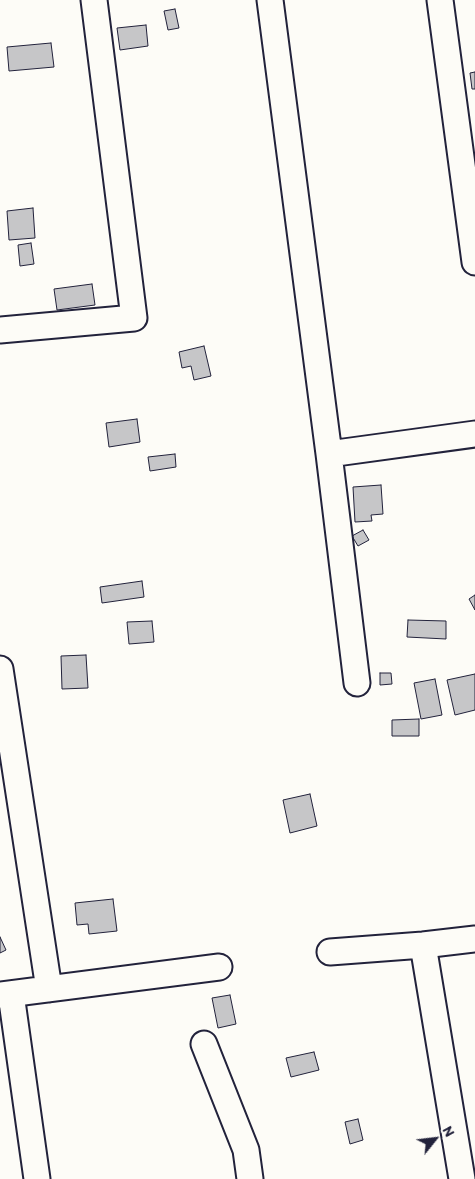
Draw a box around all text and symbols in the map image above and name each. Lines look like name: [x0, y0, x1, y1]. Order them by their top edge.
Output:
north arrow: [410, 1114, 460, 1164]
text: N: [439, 1123, 458, 1140]

